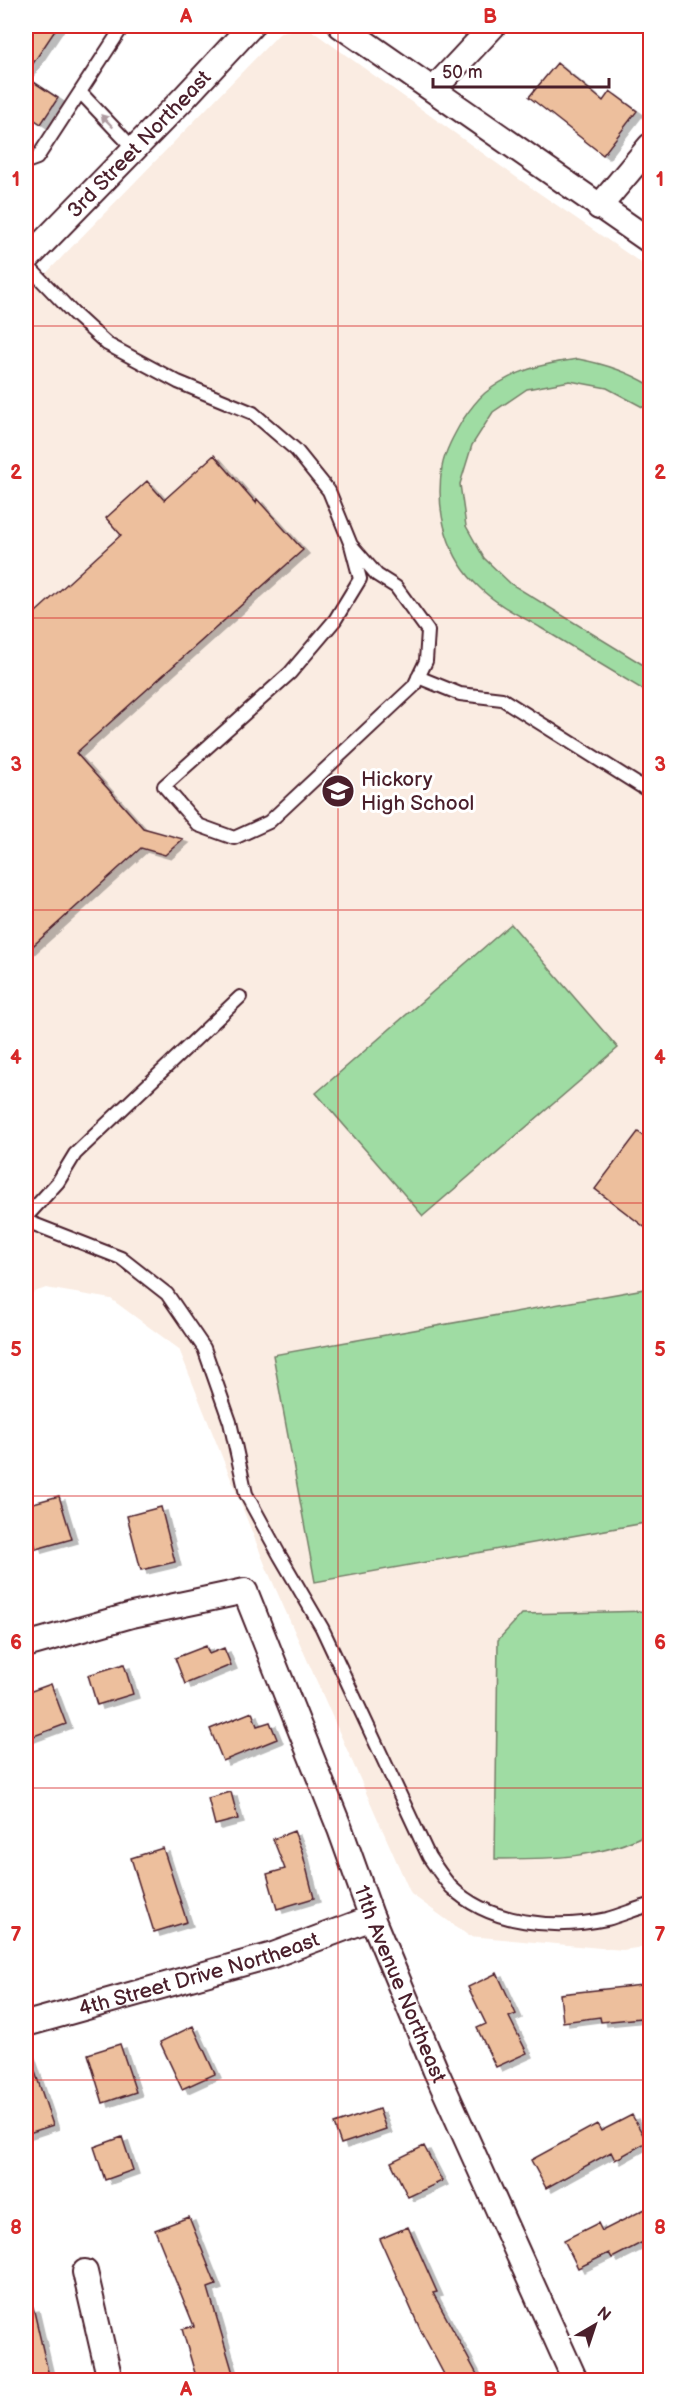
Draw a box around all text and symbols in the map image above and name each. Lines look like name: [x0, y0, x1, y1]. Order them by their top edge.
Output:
text: A: [179, 5, 193, 29]
text: B: [483, 5, 497, 29]
scale bar: [433, 51, 608, 89]
text: 50 m: [442, 62, 483, 83]
street label: 3rd Street Northeast: [62, 65, 216, 223]
one-way arrow: [101, 114, 115, 128]
text: 1: [12, 168, 20, 192]
text: 1: [656, 168, 664, 192]
text: 2: [10, 461, 22, 485]
text: 2: [654, 461, 666, 485]
text: 3: [10, 753, 22, 777]
text: 3: [654, 753, 666, 777]
place label: Hickory High School: [361, 767, 474, 816]
school or university icon: Hickory High School: [320, 773, 356, 809]
text: 4: [10, 1046, 22, 1070]
text: 4: [654, 1046, 666, 1070]
text: 5: [10, 1338, 22, 1362]
text: 5: [654, 1338, 666, 1362]
text: 6: [10, 1631, 22, 1655]
text: 6: [654, 1631, 666, 1655]
street label: 11th Avenue Northeast: [349, 1882, 452, 2087]
text: 7: [10, 1923, 22, 1947]
text: 7: [654, 1923, 666, 1947]
street label: 4th Street Drive Northeast: [76, 1926, 323, 2021]
text: 8: [10, 2216, 22, 2240]
text: 8: [654, 2216, 666, 2240]
north arrow: [565, 2295, 625, 2355]
text: N: [593, 2303, 614, 2326]
text: A: [179, 2378, 193, 2402]
text: B: [483, 2378, 497, 2402]

